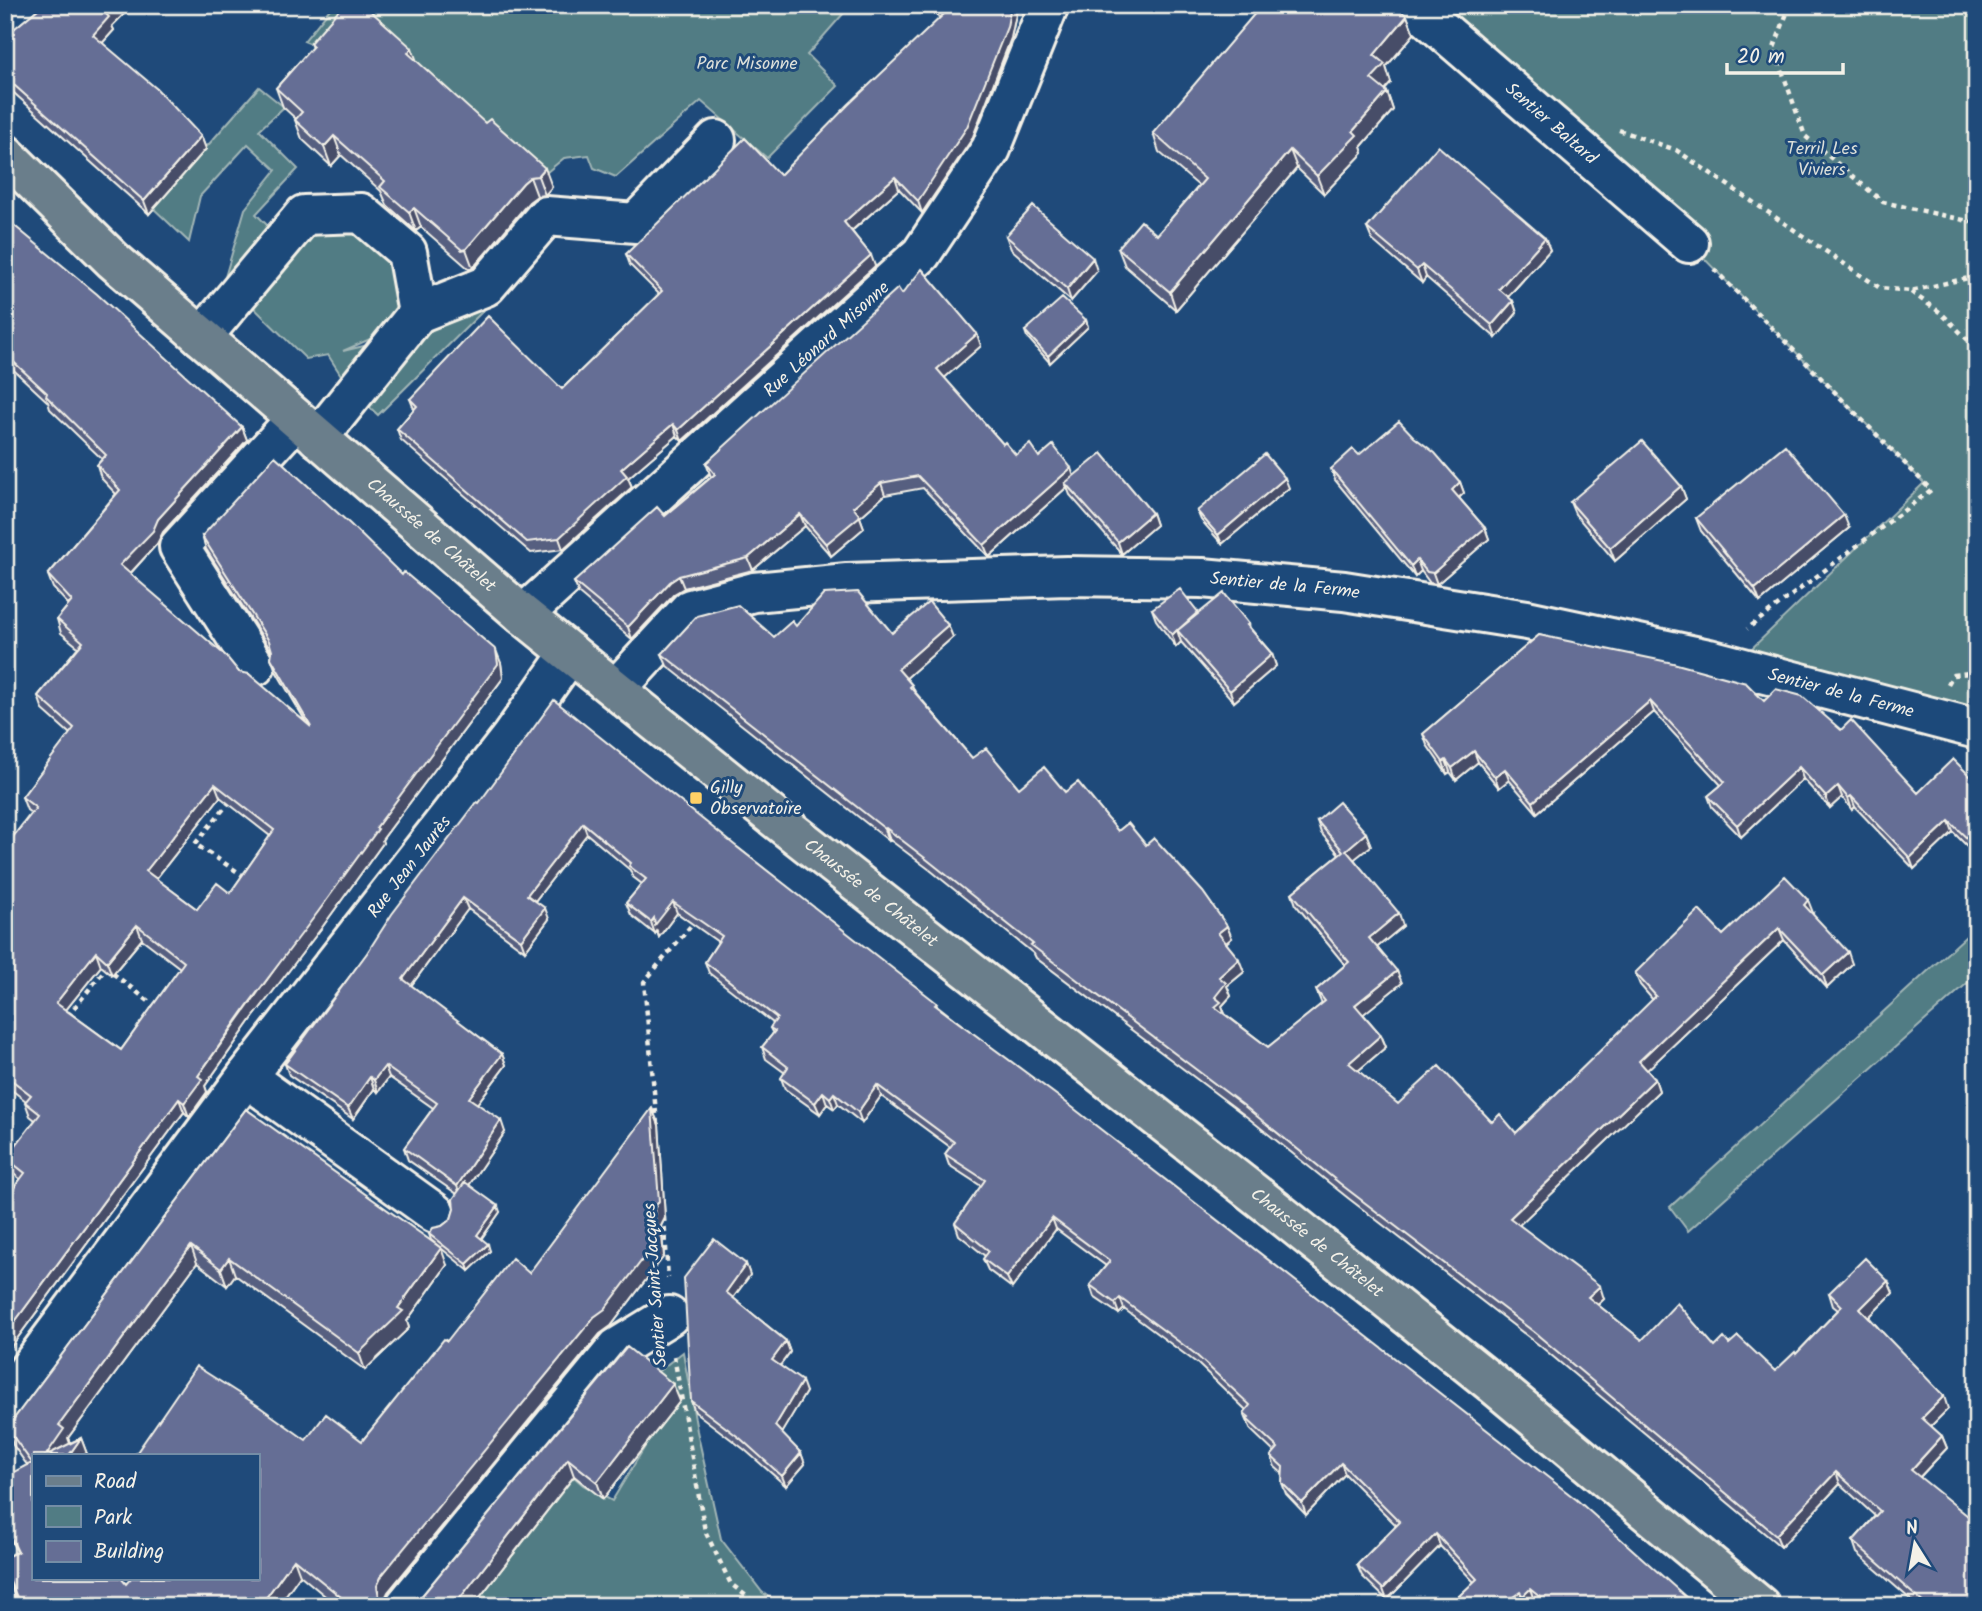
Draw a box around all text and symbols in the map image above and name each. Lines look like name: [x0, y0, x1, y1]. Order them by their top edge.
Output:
scale bar: [1727, 32, 1842, 76]
text: 20 m: [1737, 41, 1785, 74]
park label: Parc Misonne: [697, 50, 798, 79]
street label: Sentier Baltard: [1498, 75, 1604, 173]
park label: Terril Les Viviers: [1786, 135, 1858, 185]
street label: Rue Léonard Misonne: [757, 274, 897, 405]
street label: Chaussée de Châtelet: [360, 471, 503, 601]
street label: Sentier de la Ferme: [1209, 564, 1362, 608]
street label: Sentier de la Ferme: [1764, 660, 1917, 726]
place label: Gilly Observatoire: [710, 774, 802, 824]
marker: Gilly Observatoire: [688, 790, 704, 806]
street label: Rue Jean Jaurès: [360, 809, 459, 925]
street label: Chaussée de Châtelet: [797, 831, 945, 956]
street label: Chaussée de Châtelet: [1244, 1181, 1391, 1306]
street label: Sentier Saint-Jacques: [636, 1202, 676, 1368]
legend: [32, 1454, 259, 1580]
text: Road: [94, 1466, 137, 1499]
text: Park: [94, 1502, 132, 1535]
north arrow: [1881, 1510, 1951, 1580]
text: N: [1903, 1513, 1921, 1545]
text: Building: [94, 1536, 164, 1569]

